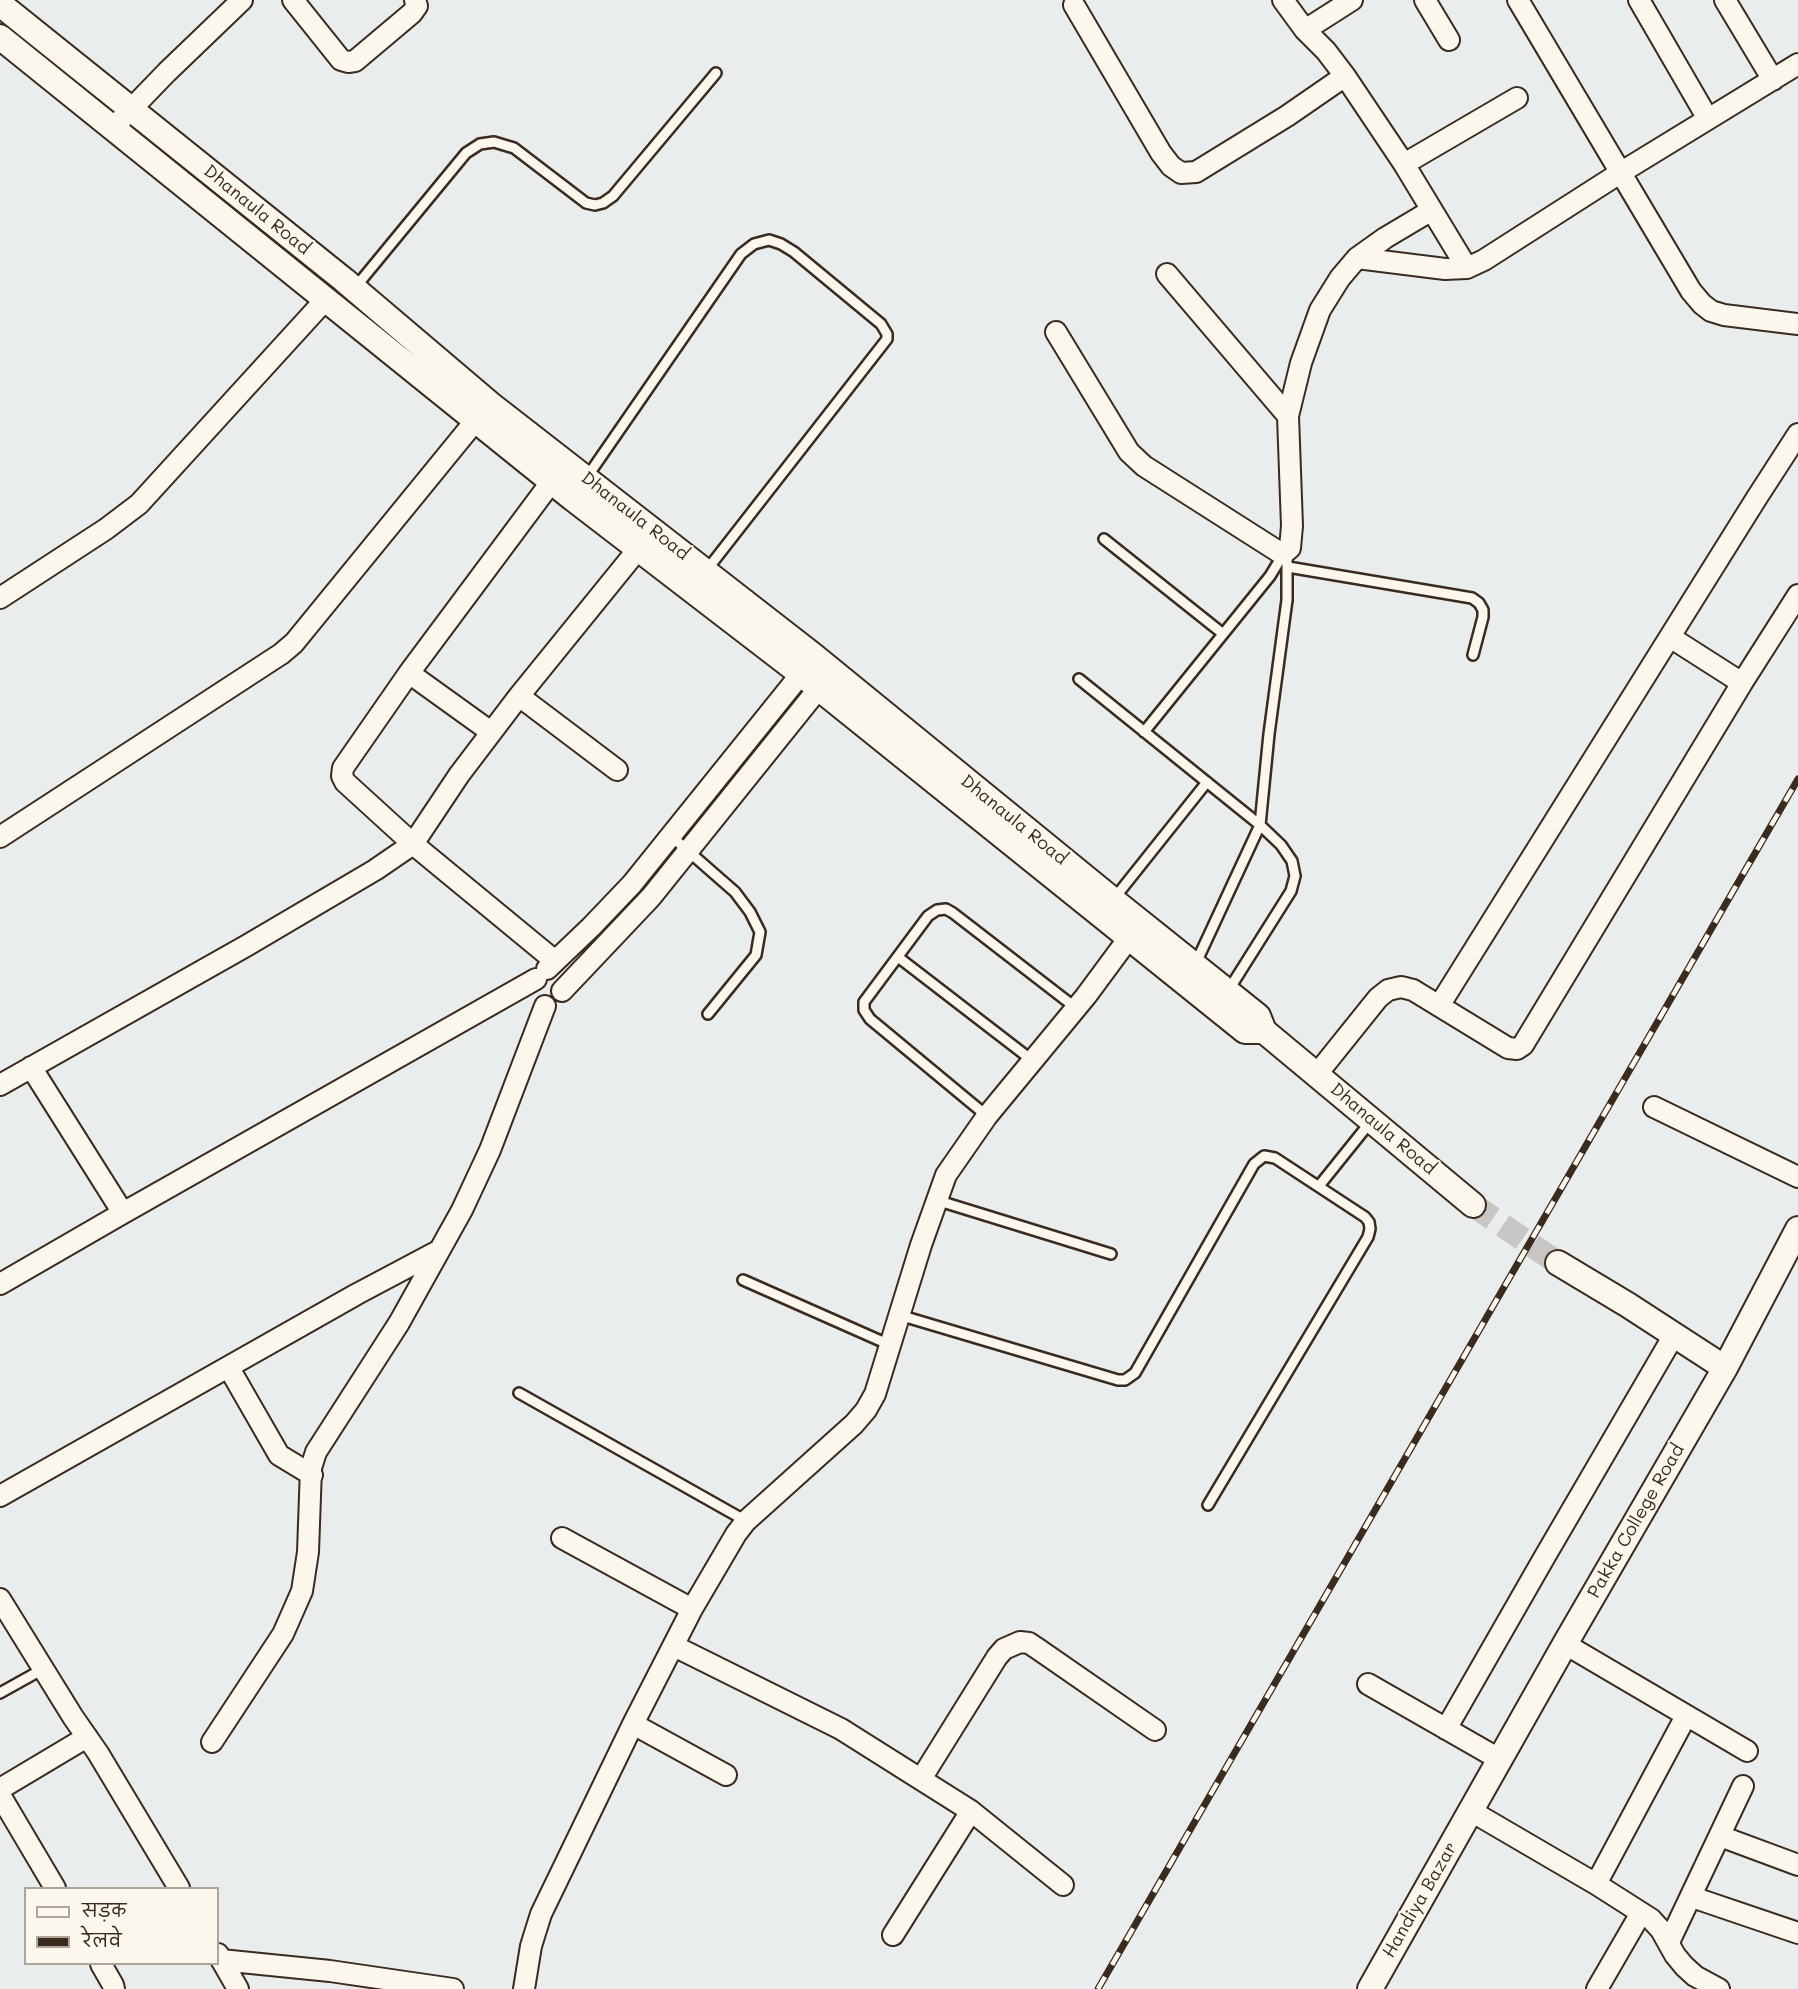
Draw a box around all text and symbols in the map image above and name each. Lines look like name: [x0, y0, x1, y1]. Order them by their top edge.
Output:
street label: Dhanaula Road: [199, 160, 315, 260]
street label: Dhanaula Road: [577, 467, 693, 565]
street label: Dhanaula Road: [956, 770, 1072, 870]
street label: Dhanaula Road: [1326, 1079, 1440, 1179]
street label: Pakka College Road: [1583, 1440, 1689, 1602]
street label: Handiya Bazar: [1378, 1838, 1462, 1962]
legend: [24, 1887, 219, 1965]
text: सड़क: [82, 1898, 126, 1922]
text: रेलवे: [82, 1928, 122, 1952]

